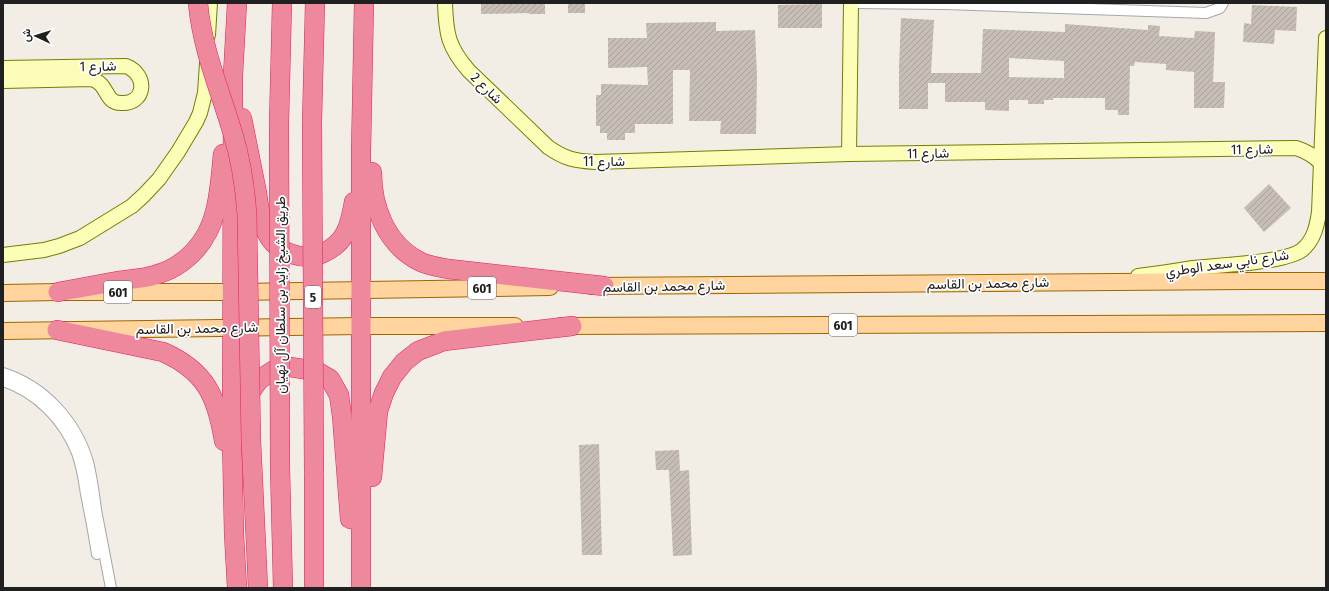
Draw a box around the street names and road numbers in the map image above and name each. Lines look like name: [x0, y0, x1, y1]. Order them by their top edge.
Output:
street label: شارع 1: [79, 58, 117, 77]
street label: شارع 2: [466, 69, 506, 109]
street label: شارع 11: [1231, 141, 1273, 160]
street label: شارع 11: [907, 145, 949, 164]
street label: شارع 11: [583, 153, 625, 172]
street label: طريق الشيخ زايد بن سلطان آل نهيان: [272, 196, 291, 394]
street label: شارع نابي سعد الوطري: [1164, 246, 1290, 284]
street label: شارع محمد بن القاسم: [927, 274, 1049, 295]
road number: 601: [468, 277, 496, 299]
street label: شارع محمد بن القاسم: [603, 277, 725, 298]
road number: 601: [104, 281, 132, 303]
road number: 5: [305, 286, 321, 308]
road number: 601: [829, 314, 857, 336]
street label: شارع محمد بن القاسم: [136, 319, 258, 340]

